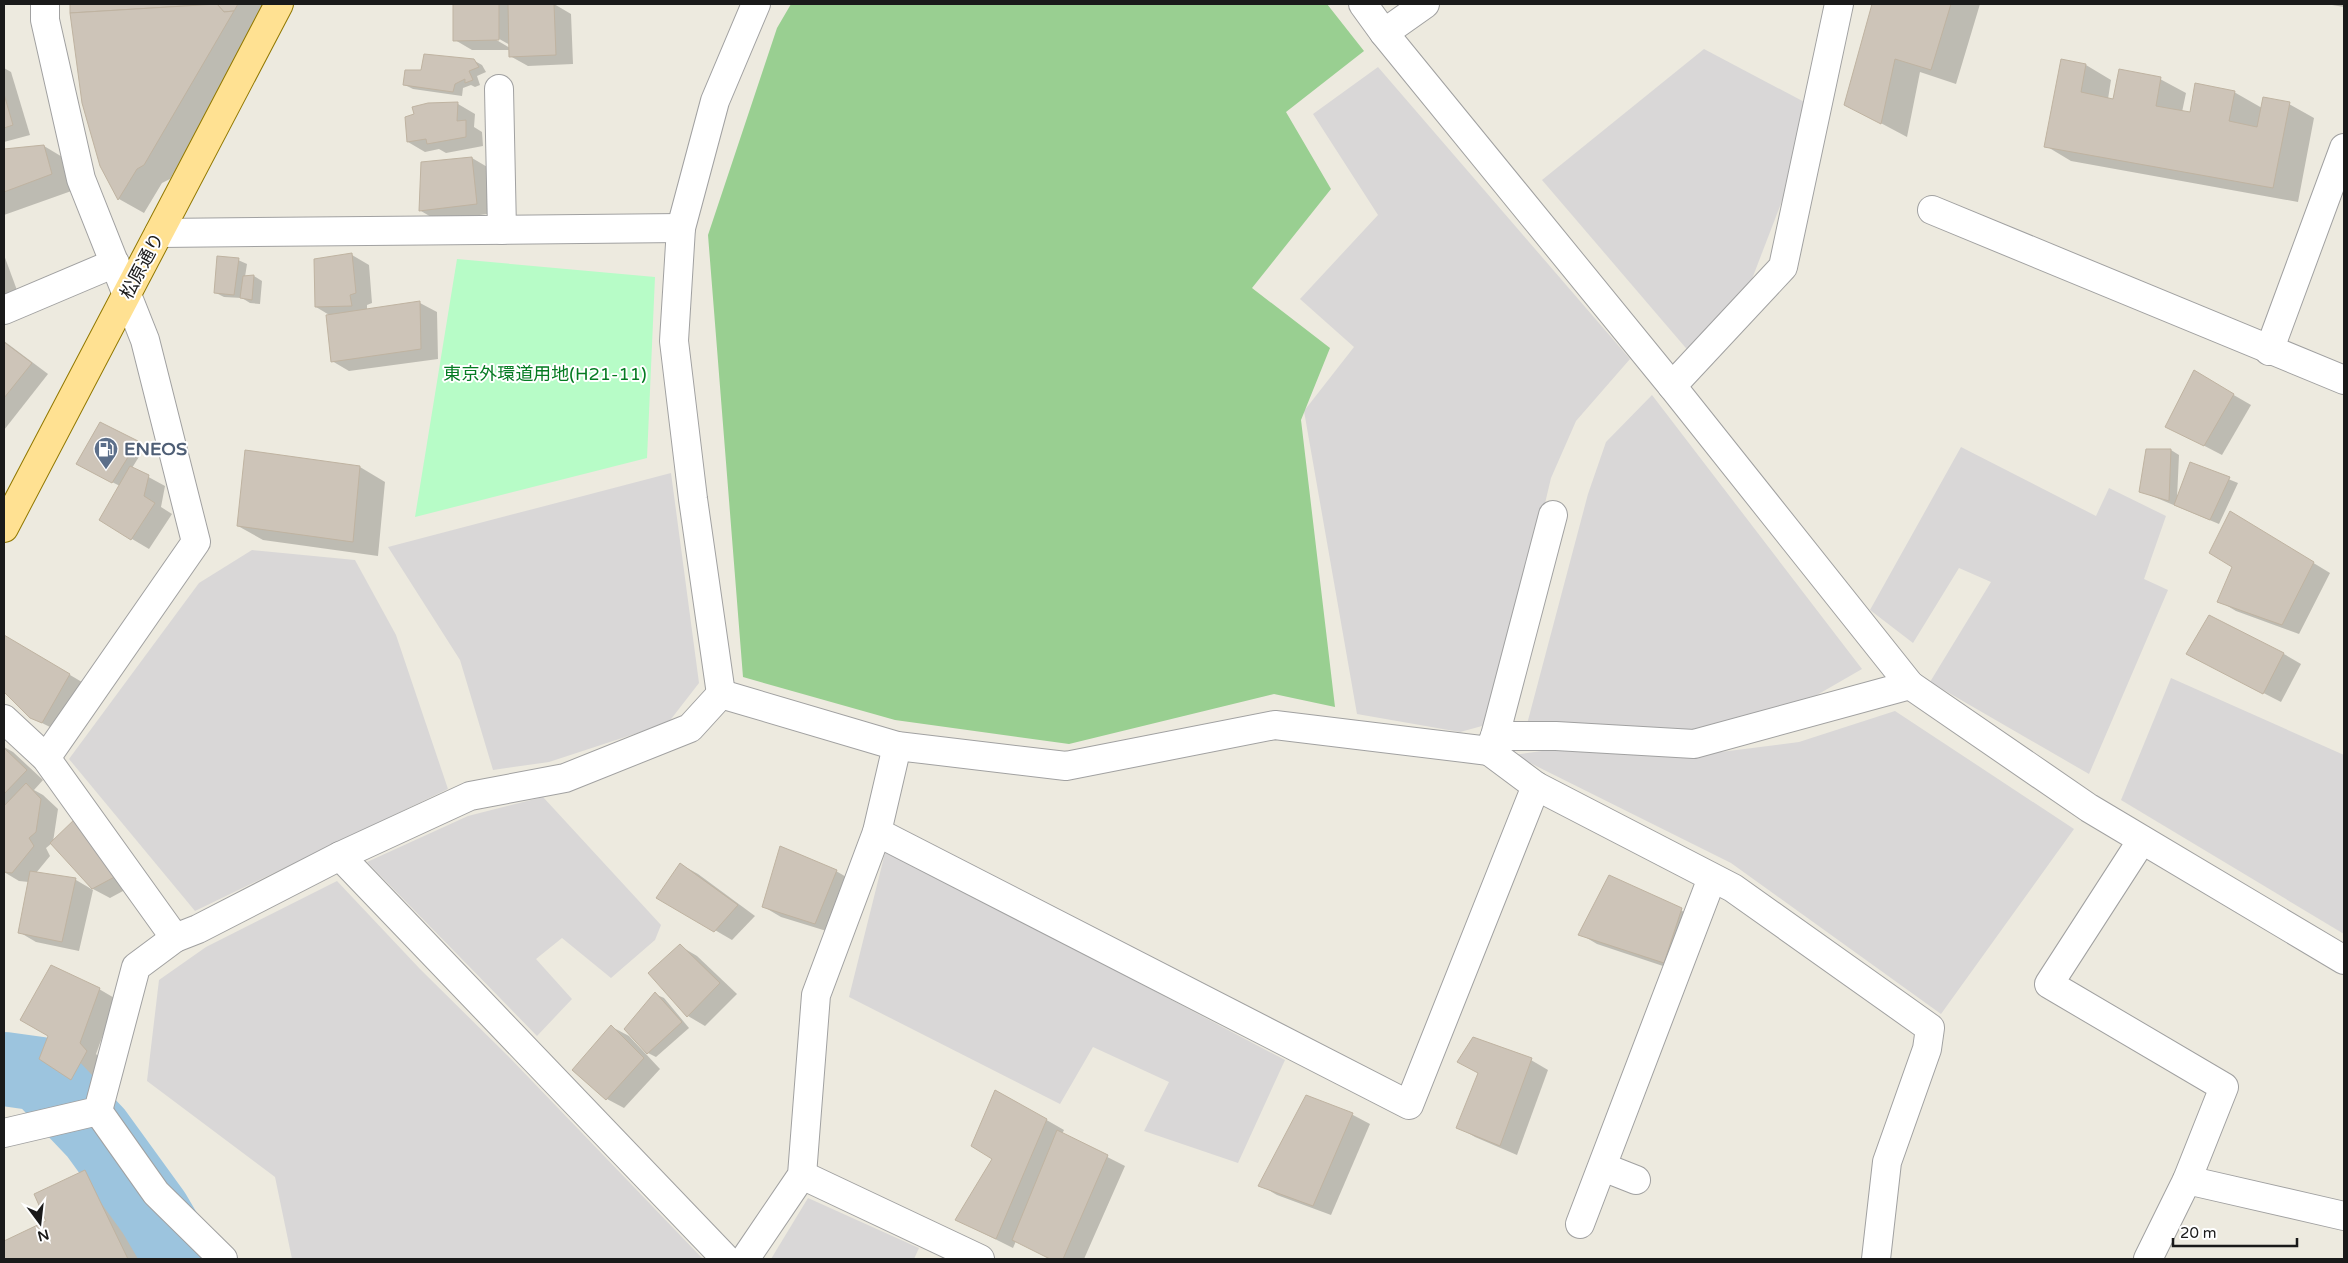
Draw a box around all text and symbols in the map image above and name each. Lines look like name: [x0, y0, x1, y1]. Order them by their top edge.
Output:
street label: 松原通り: [115, 229, 169, 303]
park label: 東京外環道用地(H21-11): [443, 363, 647, 385]
fuel station icon: ENEOS: [93, 436, 119, 470]
place label: ENEOS: [124, 438, 187, 460]
north arrow: [15, 1198, 65, 1248]
scale bar: [2173, 1216, 2297, 1248]
text: 20 m: [2180, 1224, 2217, 1242]
text: N: [36, 1225, 51, 1245]

